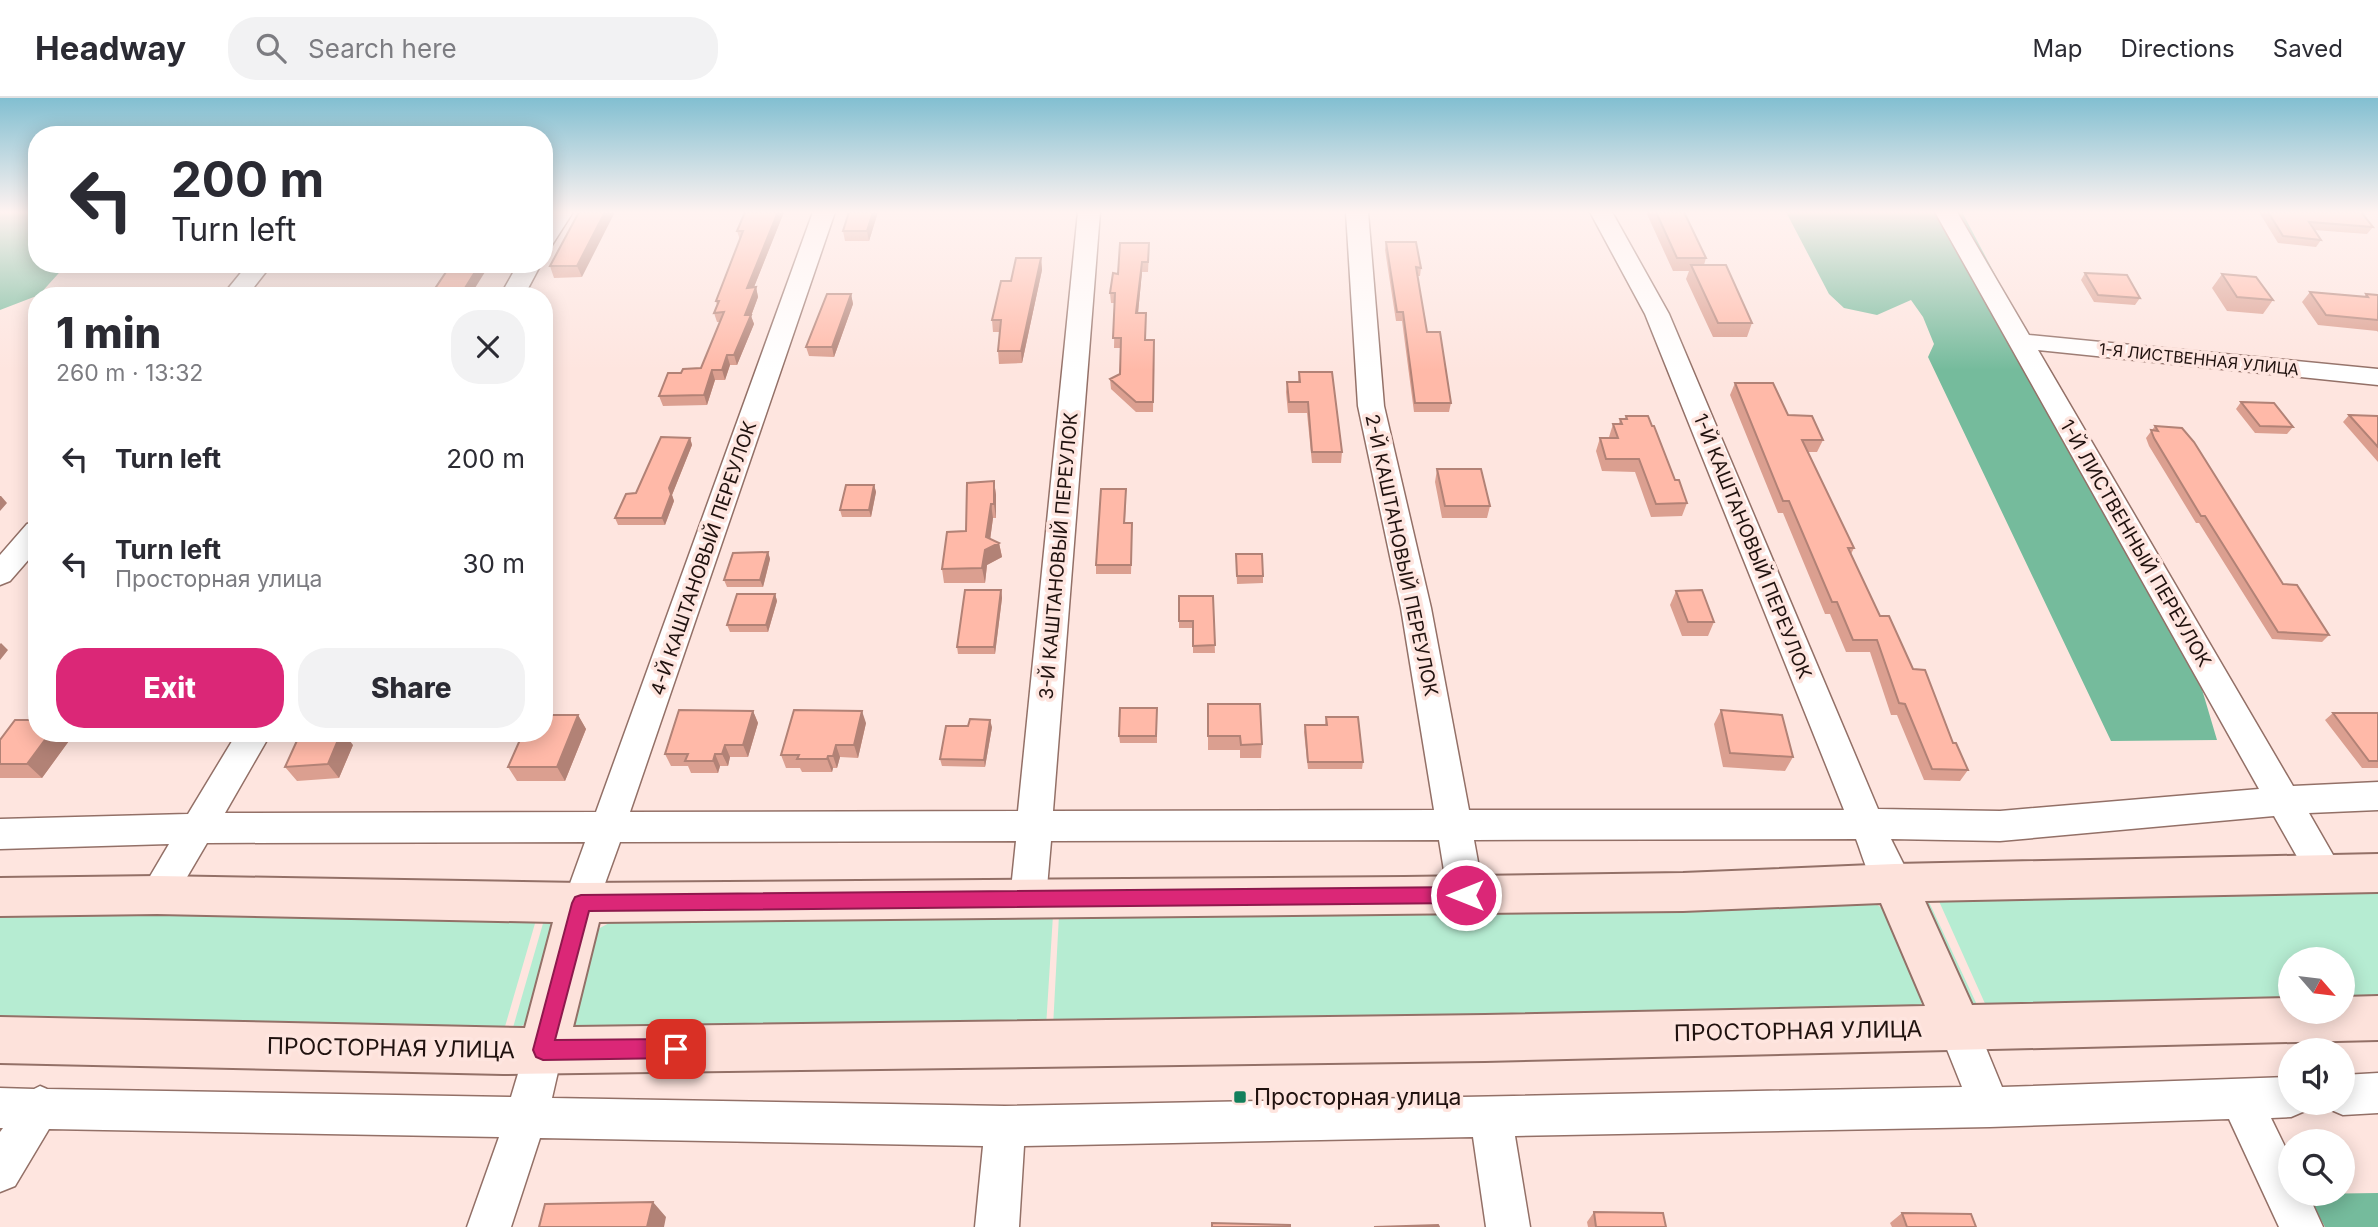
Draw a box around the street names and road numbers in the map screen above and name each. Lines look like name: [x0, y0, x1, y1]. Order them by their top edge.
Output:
street label: 1-Я ЛИСТВЕННАЯ УЛИЦА: [2098, 339, 2300, 379]
street label: 1-Й КАШТАНОВЫЙ ПЕРЕУЛОК: [1689, 410, 1817, 682]
street label: 3-Й КАШТАНОВЫЙ ПЕРЕУЛОК: [1033, 411, 1083, 701]
street label: 2-Й КАШТАНОВЫЙ ПЕРЕУЛОК: [1360, 412, 1444, 699]
street label: 1-Й ЛИСТВЕННЫЙ ПЕРЕУЛОК: [2055, 415, 2217, 671]
street label: 4-Й КАШТАНОВЫЙ ПЕРЕУЛОК: [645, 417, 761, 698]
street label: ПРОСТОРНАЯ УЛИЦА: [1674, 1015, 1922, 1047]
street label: ПРОСТОРНАЯ УЛИЦА: [267, 1032, 515, 1064]

